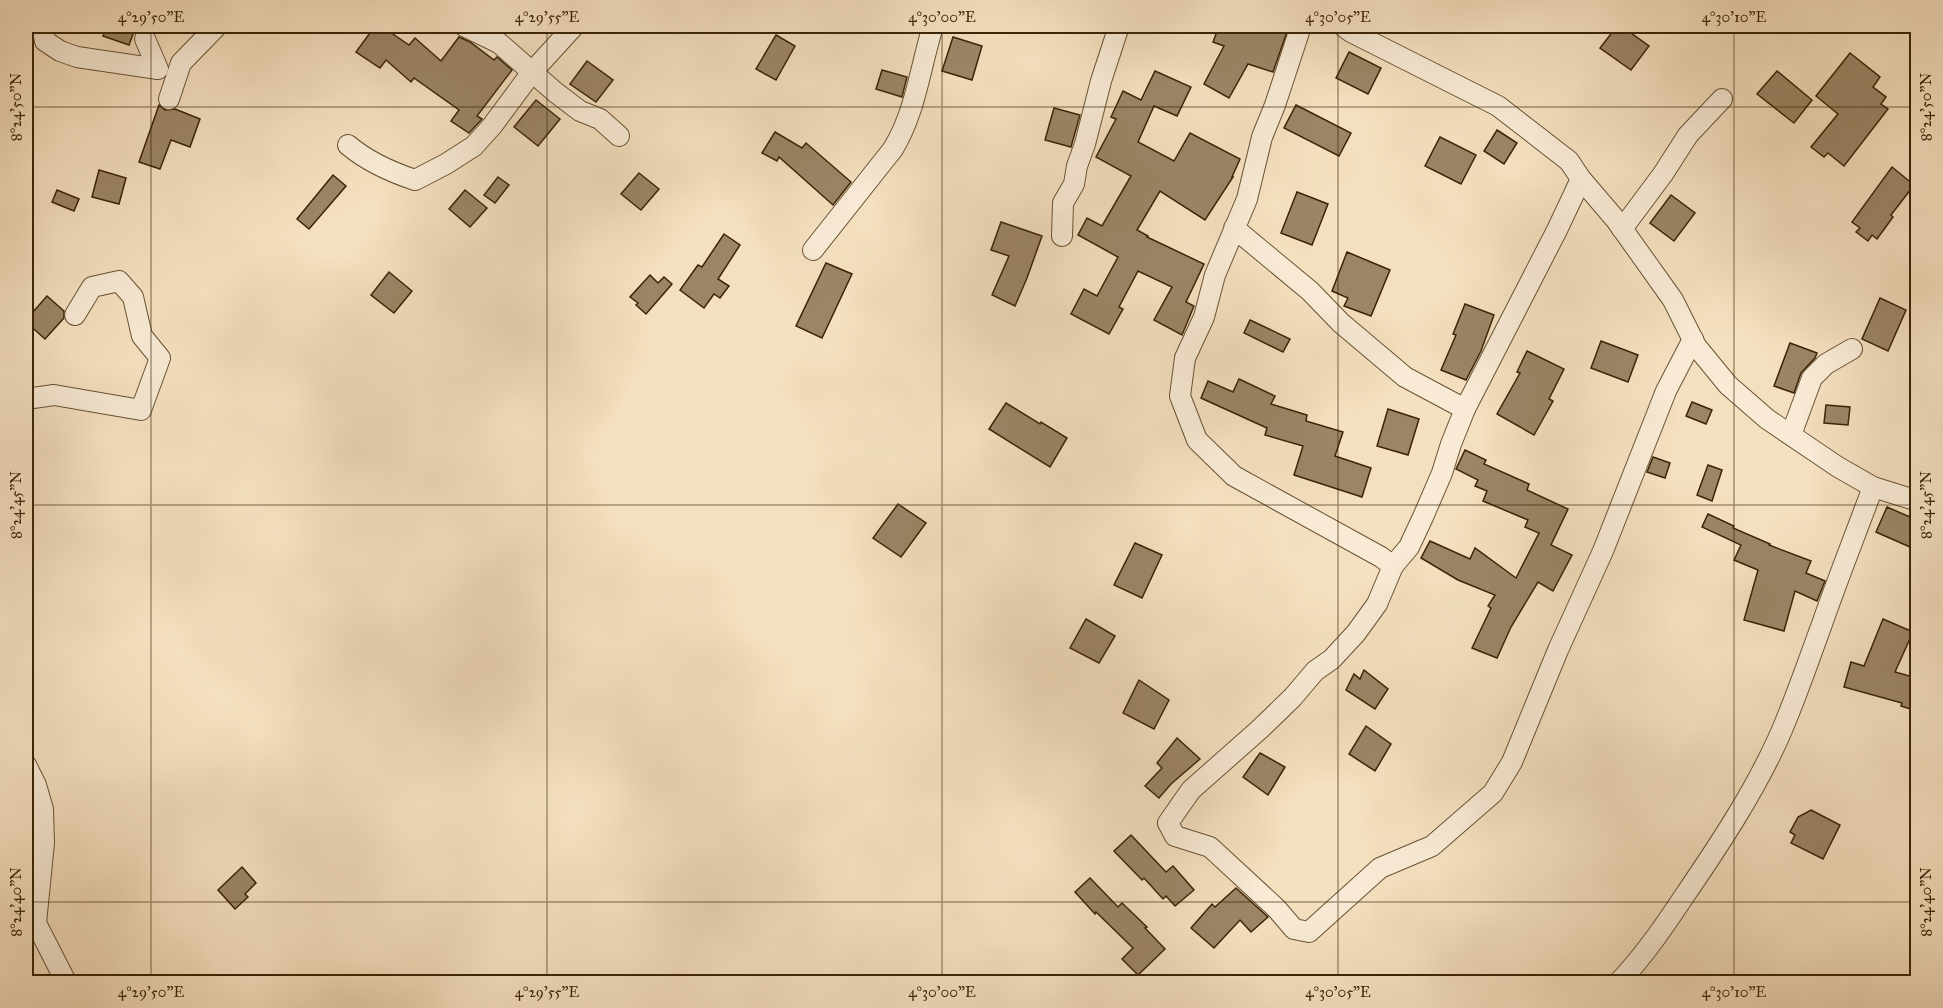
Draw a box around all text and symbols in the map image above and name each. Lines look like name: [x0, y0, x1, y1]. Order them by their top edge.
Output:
text: 4°29'50"E: [118, 8, 184, 26]
text: 4°29'55"E: [515, 8, 580, 26]
text: 4°30'00"E: [908, 8, 976, 26]
text: 4°30'05"E: [1305, 8, 1371, 26]
text: 4°30'10"E: [1702, 8, 1767, 26]
text: 8°24'50"N: [7, 73, 25, 141]
text: 8°24'50"N: [1917, 73, 1935, 141]
text: 8°24'45"N: [7, 471, 25, 539]
text: 8°24'45"N: [1917, 471, 1935, 539]
text: 8°24'40"N: [7, 867, 25, 937]
text: 8°24'40"N: [1917, 867, 1935, 937]
text: 4°29'50"E: [118, 983, 184, 1001]
text: 4°29'55"E: [515, 983, 580, 1001]
text: 4°30'00"E: [908, 983, 976, 1001]
text: 4°30'05"E: [1305, 983, 1371, 1001]
text: 4°30'10"E: [1702, 983, 1767, 1001]

